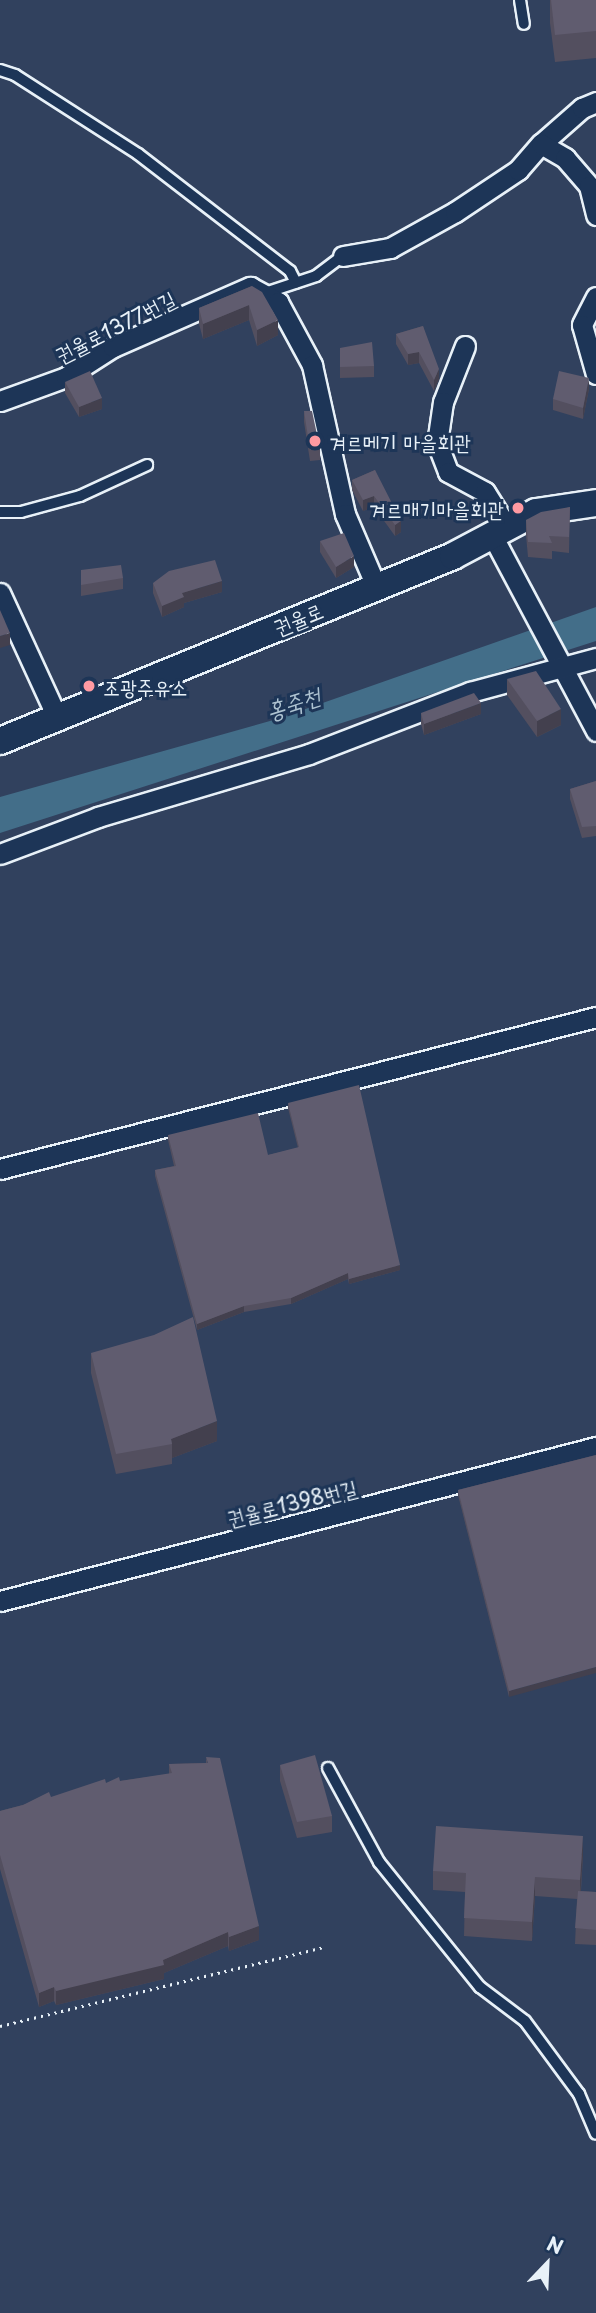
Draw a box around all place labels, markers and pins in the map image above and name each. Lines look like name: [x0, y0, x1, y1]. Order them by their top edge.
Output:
place label: 겨르메기 마을회관: [329, 428, 471, 454]
marker: 겨르메기 마을회관: [307, 433, 323, 449]
place label: 겨르매기마을회관: [369, 495, 504, 521]
marker: 겨르매기마을회관: [510, 500, 526, 516]
place label: 조광주유소: [103, 673, 187, 699]
marker: 조광주유소: [81, 678, 97, 694]

